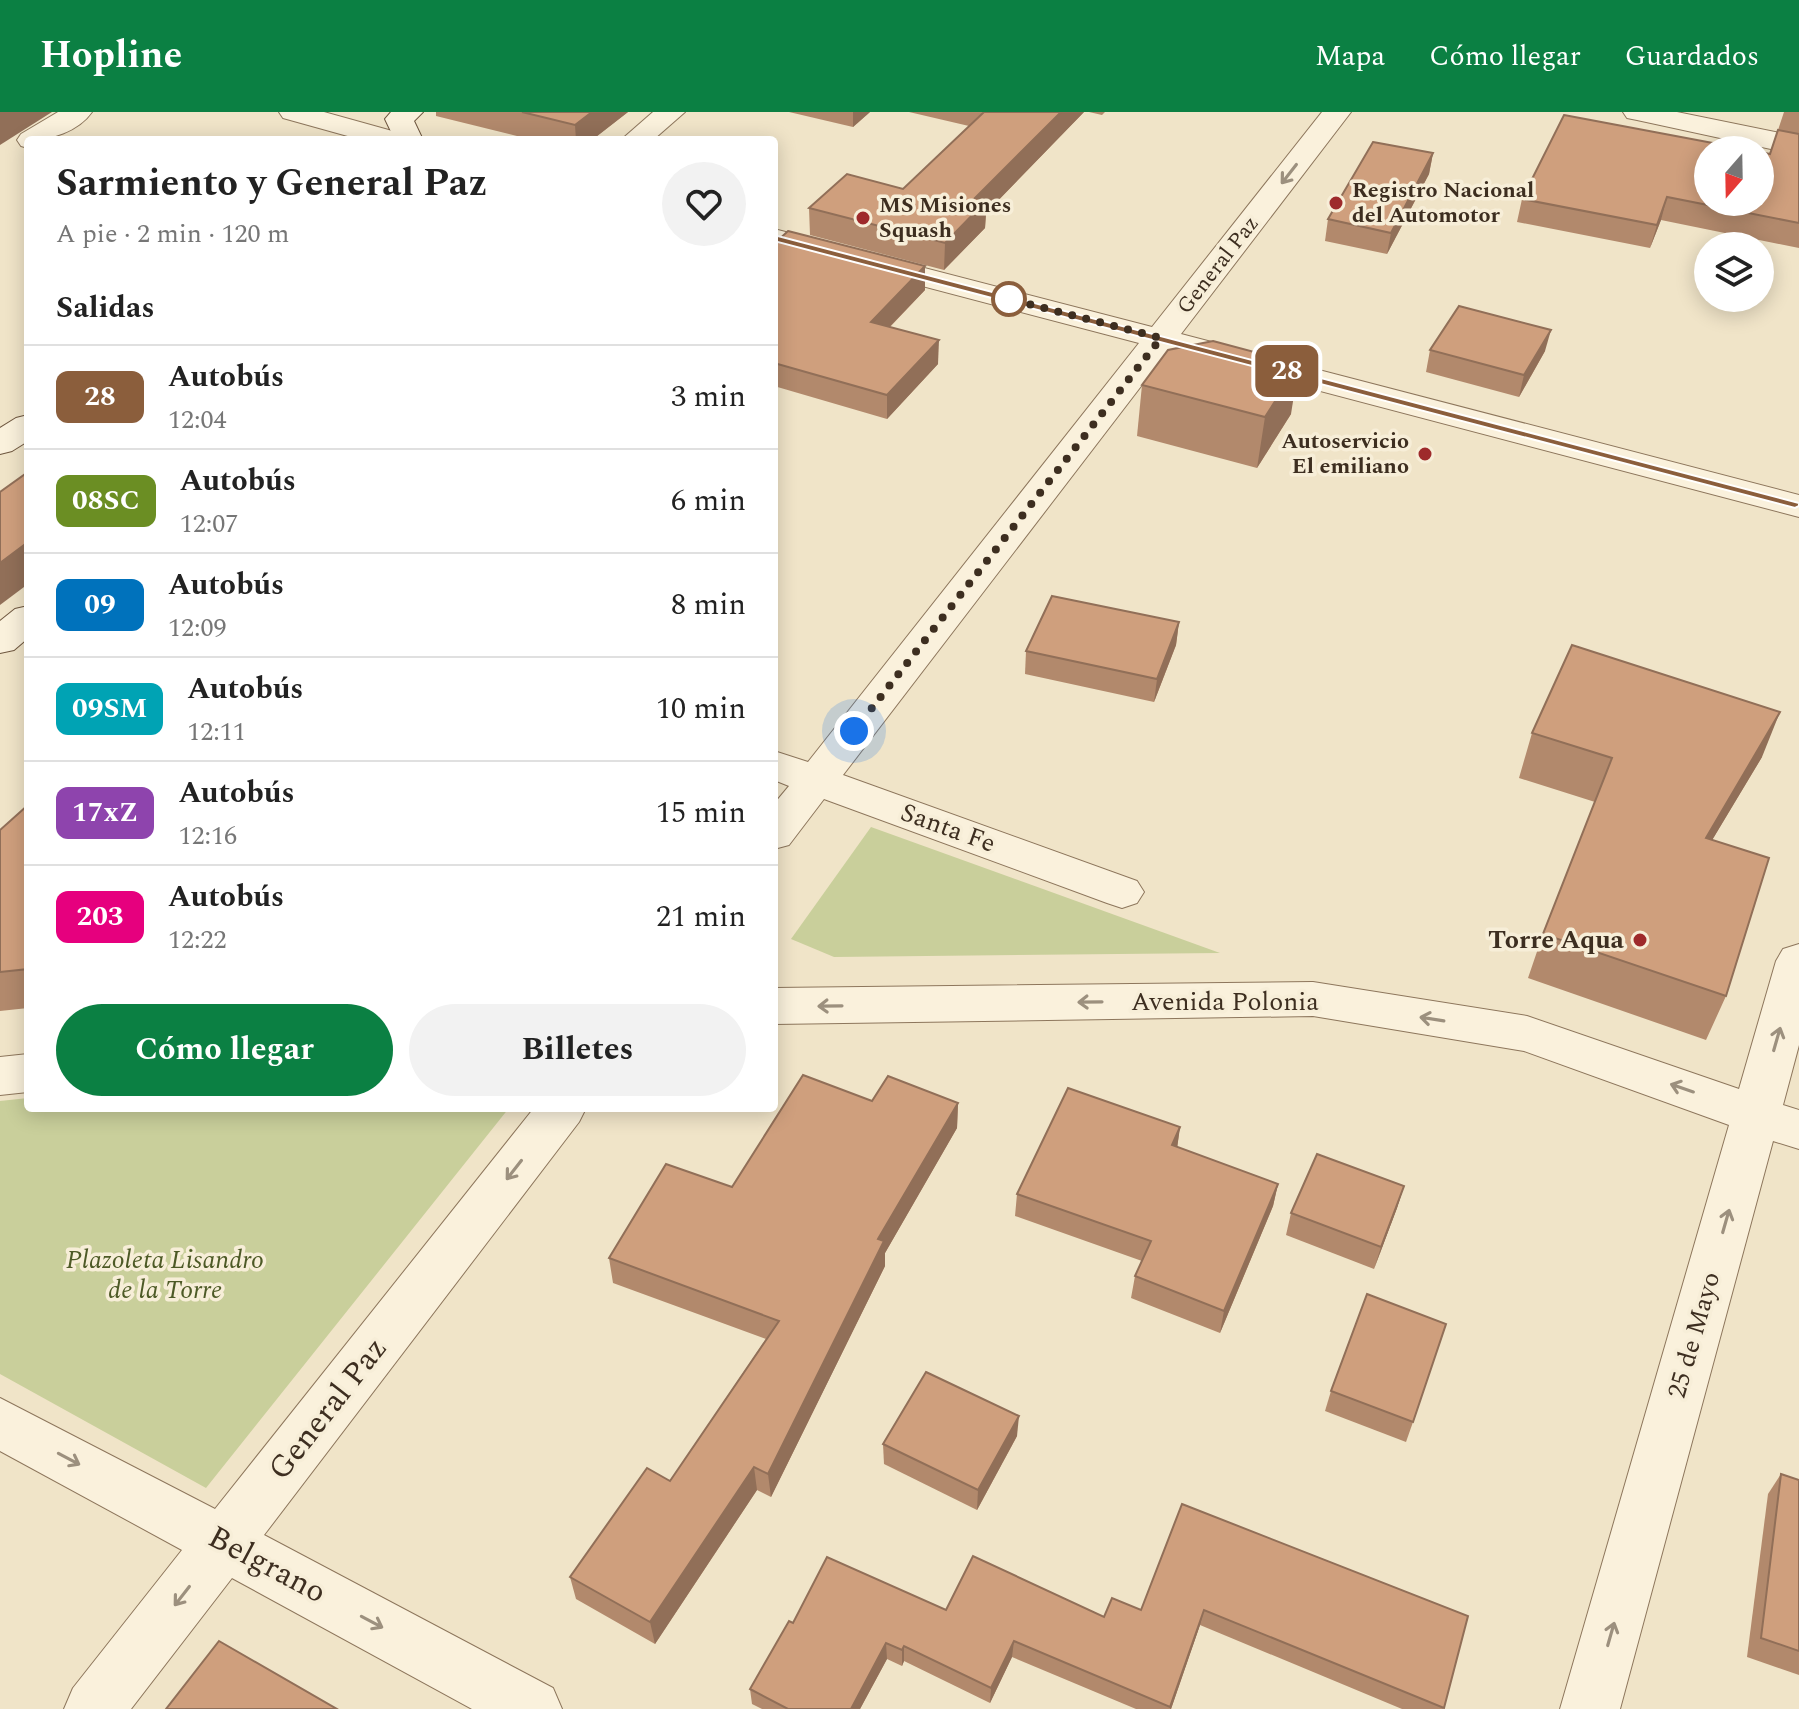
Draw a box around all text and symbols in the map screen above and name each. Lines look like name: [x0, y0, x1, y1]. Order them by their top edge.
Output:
text: Hopline: [40, 27, 182, 85]
text: Mapa: [1315, 35, 1385, 78]
text: Cómo llegar: [1429, 35, 1581, 78]
text: Guardados: [1625, 35, 1759, 78]
north arrow: [1694, 136, 1774, 216]
map controls: [1694, 136, 1774, 312]
text: Sarmiento y General Paz: [56, 155, 487, 213]
button: heart: [662, 162, 746, 246]
one-way arrow: [1281, 162, 1298, 184]
place label: Registro Nacional del Automotor: [1352, 174, 1534, 232]
place label: MS Misiones Squash: [879, 189, 1011, 247]
marker: Registro Nacional del Automotor: [1327, 194, 1345, 212]
marker: MS Misiones Squash: [854, 209, 872, 227]
street label: General Paz: [1169, 209, 1267, 321]
text: A pie · 2 min · 120 m: [56, 214, 289, 254]
button: layers: [1694, 232, 1774, 312]
unlabelled marker: [992, 282, 1026, 316]
text: Salidas: [56, 285, 155, 331]
line badge: 28: [1251, 345, 1323, 397]
text: 28: [1271, 349, 1303, 392]
text: Autobús: [168, 354, 284, 400]
text: 3 min: [671, 374, 746, 420]
text: 28: [84, 375, 116, 418]
text: 12:04: [168, 400, 227, 440]
place label: Autoservicio El emiliano: [1281, 425, 1409, 483]
marker: Autoservicio El emiliano: [1416, 445, 1434, 463]
text: Autobús: [180, 458, 296, 504]
text: 6 min: [671, 478, 746, 524]
text: 08SC: [72, 479, 140, 522]
text: 12:07: [180, 504, 238, 544]
text: Autobús: [168, 562, 284, 608]
text: 8 min: [671, 582, 746, 628]
text: 09: [84, 583, 116, 626]
text: 12:09: [168, 608, 227, 648]
text: Autobús: [187, 666, 303, 712]
text: 10 min: [656, 686, 746, 732]
text: 09SM: [72, 687, 147, 730]
your location: [834, 711, 874, 751]
text: 12:11: [187, 712, 246, 752]
text: Autobús: [178, 770, 295, 816]
text: 15 min: [656, 790, 746, 836]
text: 17xZ: [72, 791, 138, 834]
street label: Santa Fe: [895, 792, 1001, 864]
text: 12:16: [178, 816, 237, 856]
text: Autobús: [168, 874, 284, 920]
text: 21 min: [656, 894, 746, 940]
text: 203: [76, 895, 124, 938]
text: 12:22: [168, 920, 227, 960]
place label: Torre Aqua: [1488, 920, 1625, 960]
marker: Torre Aqua: [1631, 931, 1649, 949]
street label: Avenida Polonia: [1131, 982, 1319, 1022]
one-way arrow: [1077, 994, 1104, 1010]
one-way arrow: [817, 998, 844, 1013]
button: Cómo llegar: [56, 1004, 393, 1096]
button: Billetes: [409, 1004, 746, 1096]
one-way arrow: [1420, 1010, 1446, 1025]
one-way arrow: [1770, 1027, 1785, 1053]
one-way arrow: [1670, 1080, 1695, 1095]
one-way arrow: [505, 1158, 522, 1180]
one-way arrow: [1719, 1209, 1734, 1235]
park label: Plazoleta Lisandro de la Torre: [66, 1240, 264, 1310]
street label: 25 de Mayo: [1657, 1267, 1731, 1403]
street label: General Paz: [256, 1327, 400, 1491]
one-way arrow: [57, 1452, 80, 1468]
street label: Belgrano: [199, 1513, 335, 1617]
one-way arrow: [173, 1585, 191, 1606]
one-way arrow: [360, 1614, 383, 1630]
one-way arrow: [1604, 1621, 1619, 1647]

